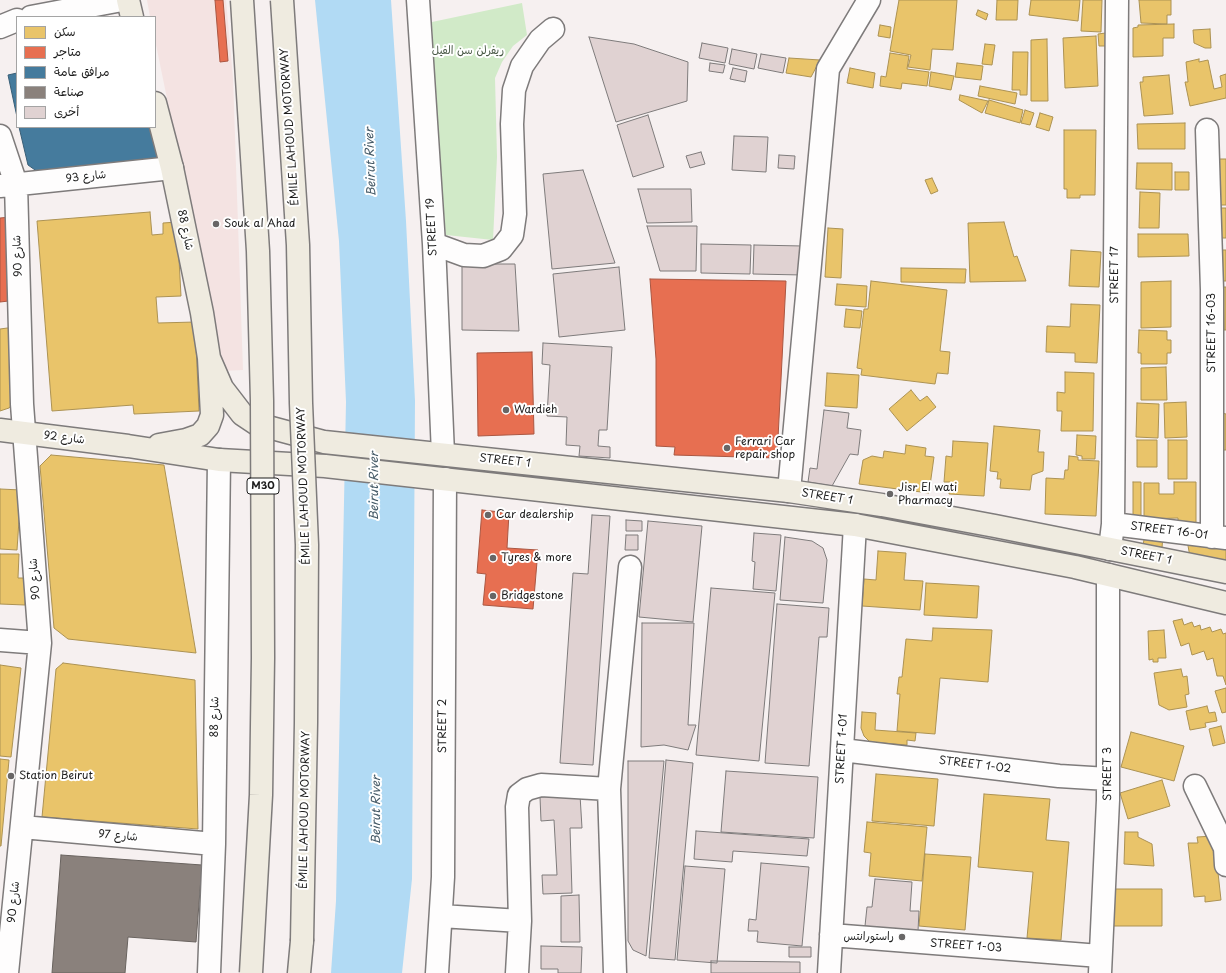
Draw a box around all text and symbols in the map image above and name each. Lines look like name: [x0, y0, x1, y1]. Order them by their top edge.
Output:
legend: [16, 16, 156, 128]
text: سكن: [54, 22, 76, 40]
text: متاجر: [54, 42, 81, 60]
park label: ريفرلن سن الفيل: [432, 44, 504, 58]
street label: ÉMILE LAHOUD MOTORWAY: [278, 48, 302, 206]
text: مرافق عامة: [54, 62, 109, 80]
text: صناعة: [54, 82, 84, 100]
text: أخرى: [54, 102, 79, 120]
water label: Beirut River: [363, 127, 379, 197]
street label: شارع 93: [65, 168, 107, 186]
street label: STREET 19: [424, 198, 440, 256]
street label: شارع 88: [174, 209, 196, 251]
place label: Souk al Ahad: [224, 217, 295, 231]
marker: Souk al Ahad: [211, 219, 221, 229]
street label: شارع 90: [11, 235, 25, 277]
street label: STREET 17: [1108, 246, 1122, 304]
street label: STREET 16-03: [1205, 293, 1219, 373]
place label: Wardieh: [514, 403, 557, 417]
marker: Wardieh: [501, 405, 511, 415]
street label: ÉMILE LAHOUD MOTORWAY: [295, 407, 313, 565]
street label: شارع 92: [43, 429, 85, 447]
place label: Ferrari Car repair shop: [735, 435, 795, 461]
marker: Ferrari Car repair shop: [722, 443, 732, 453]
water label: Beirut River: [368, 452, 382, 520]
street label: STREET 1: [479, 452, 531, 470]
road number: M30: [247, 478, 279, 494]
place label: Jisr El wati Pharmacy: [898, 481, 957, 507]
street label: STREET 1: [800, 486, 854, 508]
marker: Jisr El wati Pharmacy: [885, 489, 895, 499]
place label: Car dealership: [496, 508, 574, 522]
marker: Car dealership: [483, 510, 493, 520]
street label: STREET 16-01: [1130, 520, 1208, 542]
street label: STREET 1: [1119, 545, 1173, 567]
place label: Tyres & more: [501, 551, 572, 565]
marker: Tyres & more: [488, 553, 498, 563]
street label: شارع 90: [27, 558, 43, 600]
place label: Bridgestone: [501, 589, 564, 603]
marker: Bridgestone: [488, 591, 498, 601]
street label: شارع 88: [208, 696, 222, 738]
street label: STREET 2: [436, 699, 450, 753]
street label: STREET 1-01: [834, 714, 850, 784]
street label: ÉMILE LAHOUD MOTORWAY: [297, 731, 313, 889]
street label: STREET 3: [1101, 747, 1115, 801]
street label: STREET 1-02: [938, 754, 1012, 776]
place label: Station Beirut: [19, 769, 93, 783]
marker: Station Beirut: [6, 771, 16, 781]
water label: Beirut River: [370, 776, 384, 844]
street label: شارع 97: [98, 828, 138, 844]
street label: شارع 90: [5, 880, 23, 924]
place label: راستورانتس: [844, 930, 894, 944]
marker: راستورانتس: [897, 932, 907, 942]
street label: STREET 1-03: [930, 937, 1002, 955]

